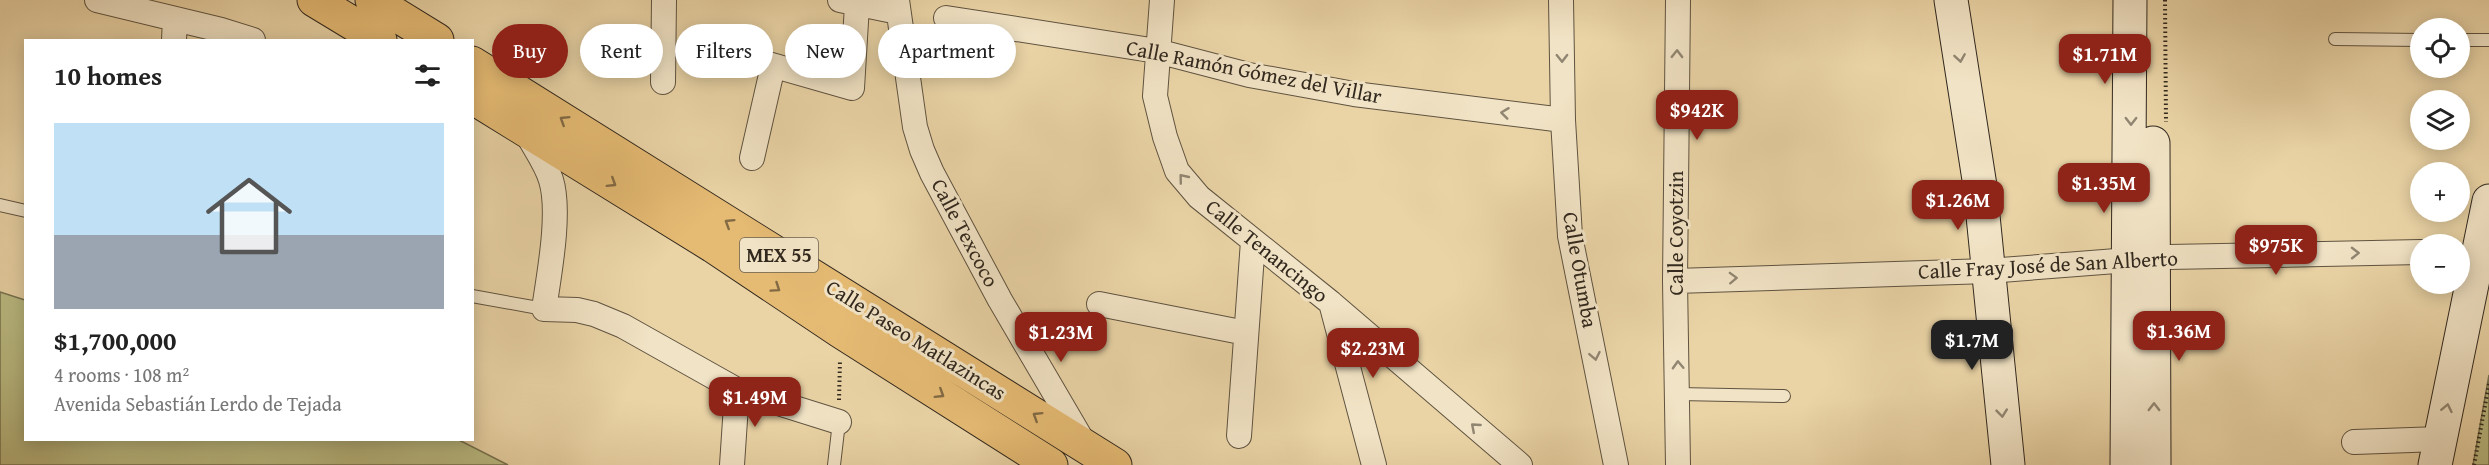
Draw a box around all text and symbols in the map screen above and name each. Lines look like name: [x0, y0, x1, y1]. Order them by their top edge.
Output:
map controls: [2410, 18, 2470, 294]
button: locate: [2410, 18, 2470, 78]
chip: Buy: [492, 24, 568, 78]
chip: Rent: [580, 24, 663, 78]
chip: Filters: [675, 24, 773, 78]
chip: New: [785, 24, 866, 78]
chip: Apartment: [878, 24, 1016, 78]
street label: Calle Ramón Gómez del Villar: [1124, 32, 1385, 112]
pin: $1.71M: [2056, 34, 2154, 85]
text: $1.71M: [2073, 39, 2137, 68]
one-way arrow: [1671, 50, 1684, 59]
one-way arrow: [1953, 52, 1966, 62]
one-way arrow: [1556, 54, 1568, 63]
text: 10 homes: [54, 56, 162, 95]
icon: filters: [411, 59, 444, 92]
pin: $942K: [1655, 90, 1739, 141]
button: layers: [2410, 90, 2470, 150]
text: $942K: [1670, 95, 1724, 124]
one-way arrow: [1500, 107, 1509, 120]
one-way arrow: [560, 116, 571, 127]
one-way arrow: [2125, 117, 2137, 126]
icon: home: [195, 162, 303, 270]
button: +: [2410, 162, 2470, 222]
pin: $1.35M: [2055, 163, 2153, 214]
text: $1.35M: [2072, 168, 2136, 197]
street label: Calle Coyotzin: [1660, 170, 1691, 295]
street label: Calle Texcoco: [924, 173, 1007, 293]
one-way arrow: [1180, 174, 1191, 185]
one-way arrow: [606, 175, 616, 187]
pin: $1.26M: [1909, 180, 2007, 231]
text: $1.26M: [1926, 185, 1990, 214]
street label: Calle Tenancingo: [1199, 191, 1335, 310]
street label: Calle Otumba: [1555, 210, 1606, 330]
one-way arrow: [725, 219, 735, 231]
pin: $975K: [2234, 225, 2318, 276]
text: $975K: [2249, 230, 2303, 259]
button: −: [2410, 234, 2470, 294]
road number: MEX 55: [740, 238, 818, 272]
street label: Calle Fray José de San Alberto: [1917, 242, 2179, 287]
one-way arrow: [2350, 247, 2359, 259]
street label: Calle Paseo Matlazincas: [820, 272, 1012, 408]
one-way arrow: [1729, 272, 1738, 285]
one-way arrow: [769, 281, 780, 292]
pin: $1.36M: [2130, 311, 2228, 362]
pin: $1.23M: [1012, 312, 1110, 363]
text: $1.36M: [2147, 316, 2211, 345]
text: $1.23M: [1029, 317, 1093, 346]
pin: $1.7M: [1930, 320, 2014, 371]
text: $1,700,000: [54, 321, 176, 360]
text: $1.7M: [1945, 325, 1999, 354]
pin: $2.23M: [1324, 328, 1422, 379]
text: $2.23M: [1341, 333, 1405, 362]
one-way arrow: [1588, 350, 1601, 360]
text: 4 rooms · 108 m²: [54, 360, 189, 389]
one-way arrow: [1671, 360, 1684, 369]
pin: $1.49M: [706, 377, 804, 428]
text: $1.49M: [723, 382, 787, 411]
one-way arrow: [933, 386, 944, 397]
text: Avenida Sebastián Lerdo de Tejada: [54, 389, 342, 418]
one-way arrow: [2148, 402, 2160, 411]
one-way arrow: [2440, 403, 2453, 413]
one-way arrow: [1995, 408, 2008, 417]
one-way arrow: [1033, 412, 1043, 424]
one-way arrow: [1471, 423, 1482, 434]

